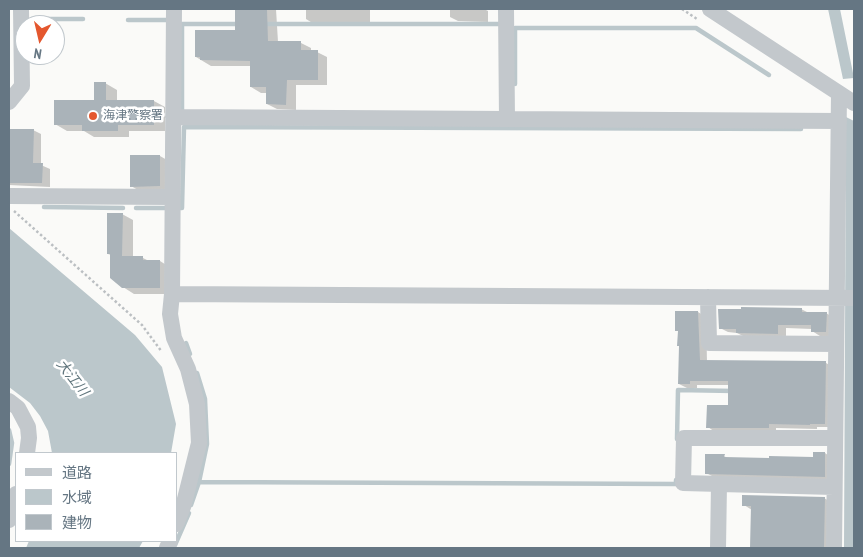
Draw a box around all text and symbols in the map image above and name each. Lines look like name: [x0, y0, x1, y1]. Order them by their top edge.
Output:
north arrow: [15, 15, 65, 65]
text: N: [33, 44, 43, 63]
place label: 海津警察署: [103, 109, 163, 123]
marker: 海津警察署: [87, 110, 99, 122]
water label: 大江川: [52, 356, 92, 400]
legend: [15, 452, 178, 542]
text: 道路: [62, 463, 92, 482]
text: 水域: [62, 488, 92, 507]
text: 建物: [62, 513, 92, 532]

